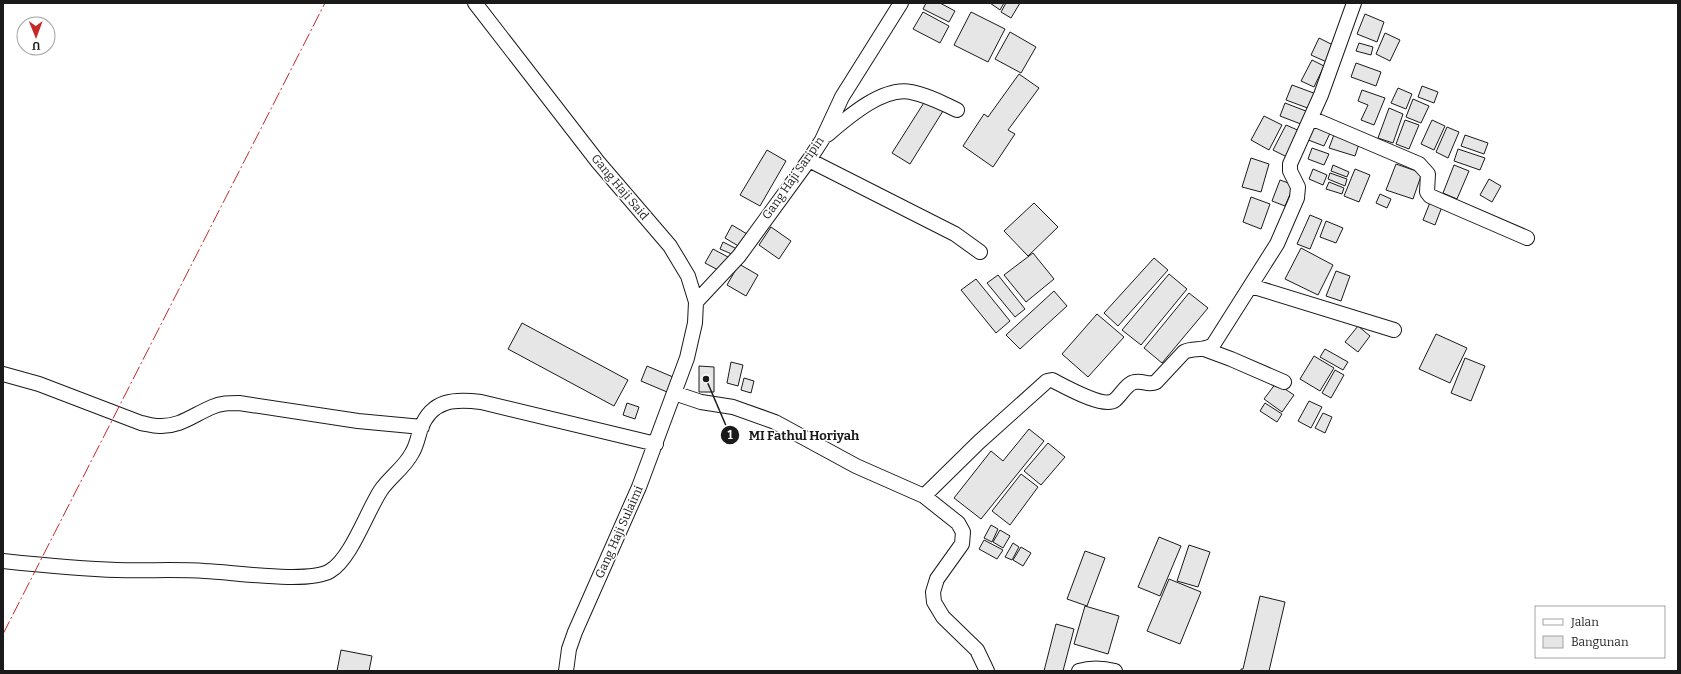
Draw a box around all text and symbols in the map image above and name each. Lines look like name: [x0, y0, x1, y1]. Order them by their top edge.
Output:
north arrow: [16, 16, 56, 56]
text: U: [32, 39, 40, 52]
street label: Gang Haji Saripin: [759, 134, 827, 222]
street label: Gang Haji Said: [589, 151, 651, 223]
callout: MI Fathul Horiyah: [720, 423, 867, 448]
text: 1: [727, 428, 733, 442]
text: MI Fathul Horiyah: [749, 428, 860, 443]
street label: Gang Haji Sulaimi: [592, 483, 646, 581]
legend: [1535, 606, 1665, 658]
text: Jalan: [1570, 615, 1599, 629]
text: Bangunan: [1571, 635, 1629, 649]

